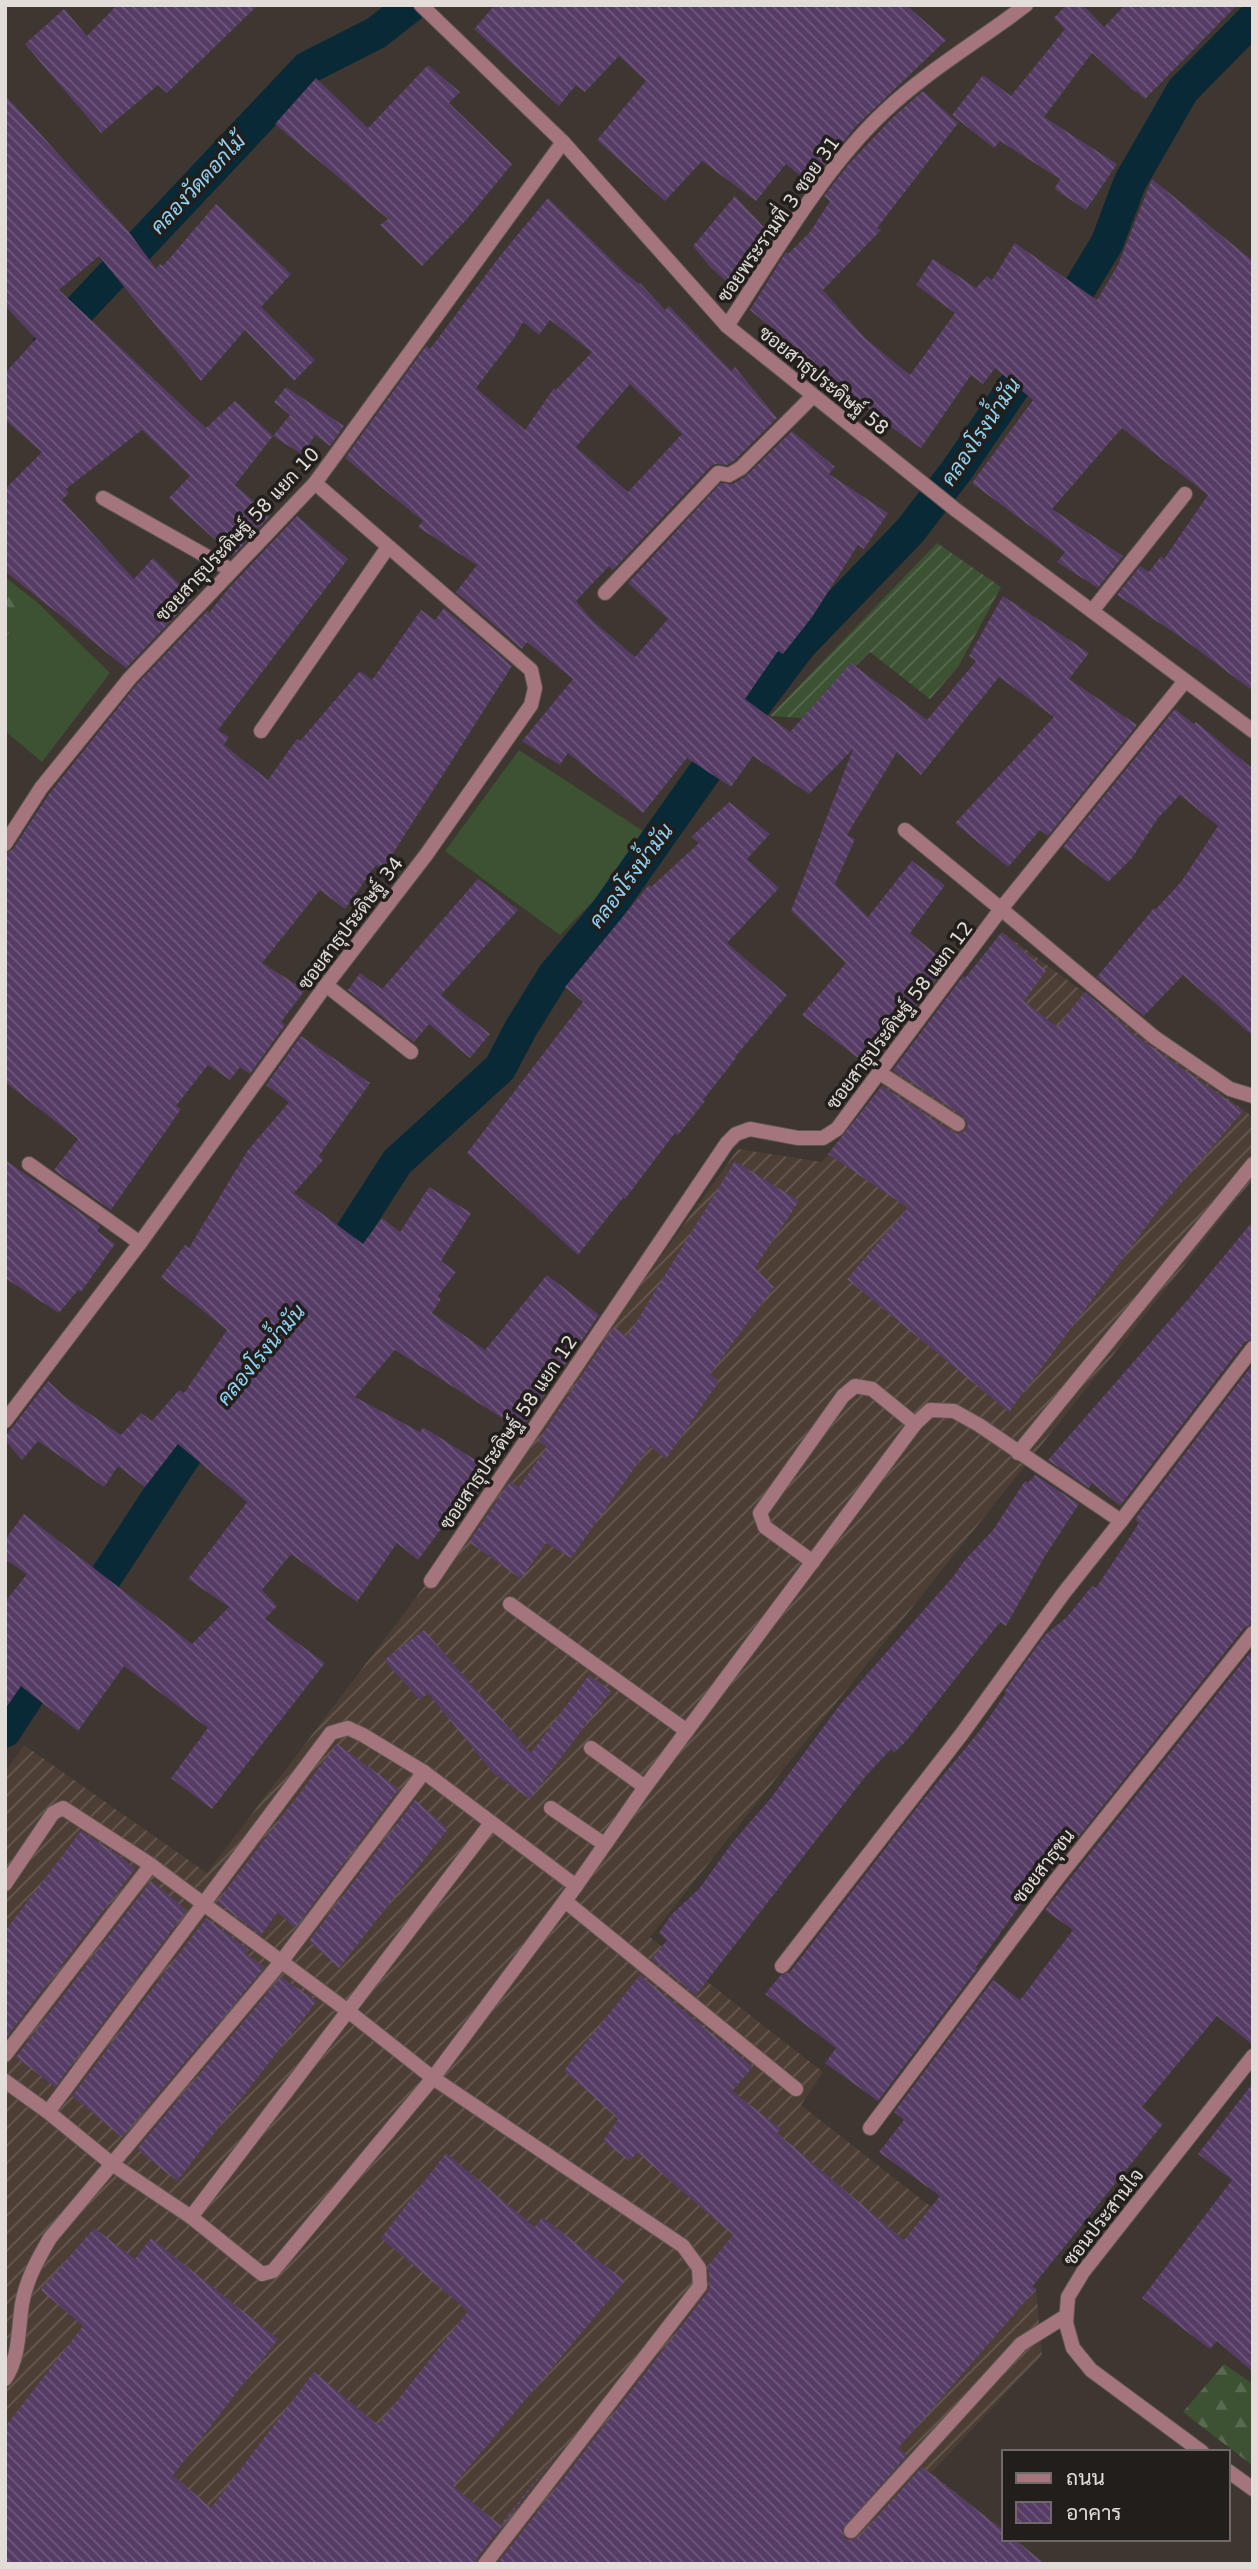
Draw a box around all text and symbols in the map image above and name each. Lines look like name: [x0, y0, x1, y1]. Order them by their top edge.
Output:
water label: คลองวัดดอกไม้: [145, 125, 253, 239]
street label: ซอยพระรามที่ 3 ซอย 31: [707, 128, 844, 306]
street label: ซอยสาธุประดิษฐ์ 58: [753, 320, 894, 441]
water label: คลองโรงน้ำมัน: [931, 370, 1026, 490]
street label: ซอยสาธุประดิษฐ์ 58 แยก 10: [150, 442, 325, 627]
water label: คลองโรงน้ำมัน: [579, 815, 678, 933]
street label: ซอยสาธุประดิษฐ์ 34: [292, 852, 409, 995]
street label: ซอยสาธุประดิษฐ์ 58 แยก 12: [820, 916, 978, 1115]
water label: คลองโรงน้ำมัน: [207, 1295, 311, 1410]
street label: ซอยสาธุประดิษฐ์ 58 แยก 12: [434, 1330, 583, 1534]
street label: ซอยสาธุชน: [1007, 1825, 1080, 1909]
street label: ซอนประสานใจ: [1058, 2164, 1148, 2270]
legend: [1002, 2450, 1230, 2541]
text: ถนน: [1066, 2466, 1105, 2490]
text: อาคาร: [1066, 2501, 1122, 2525]

